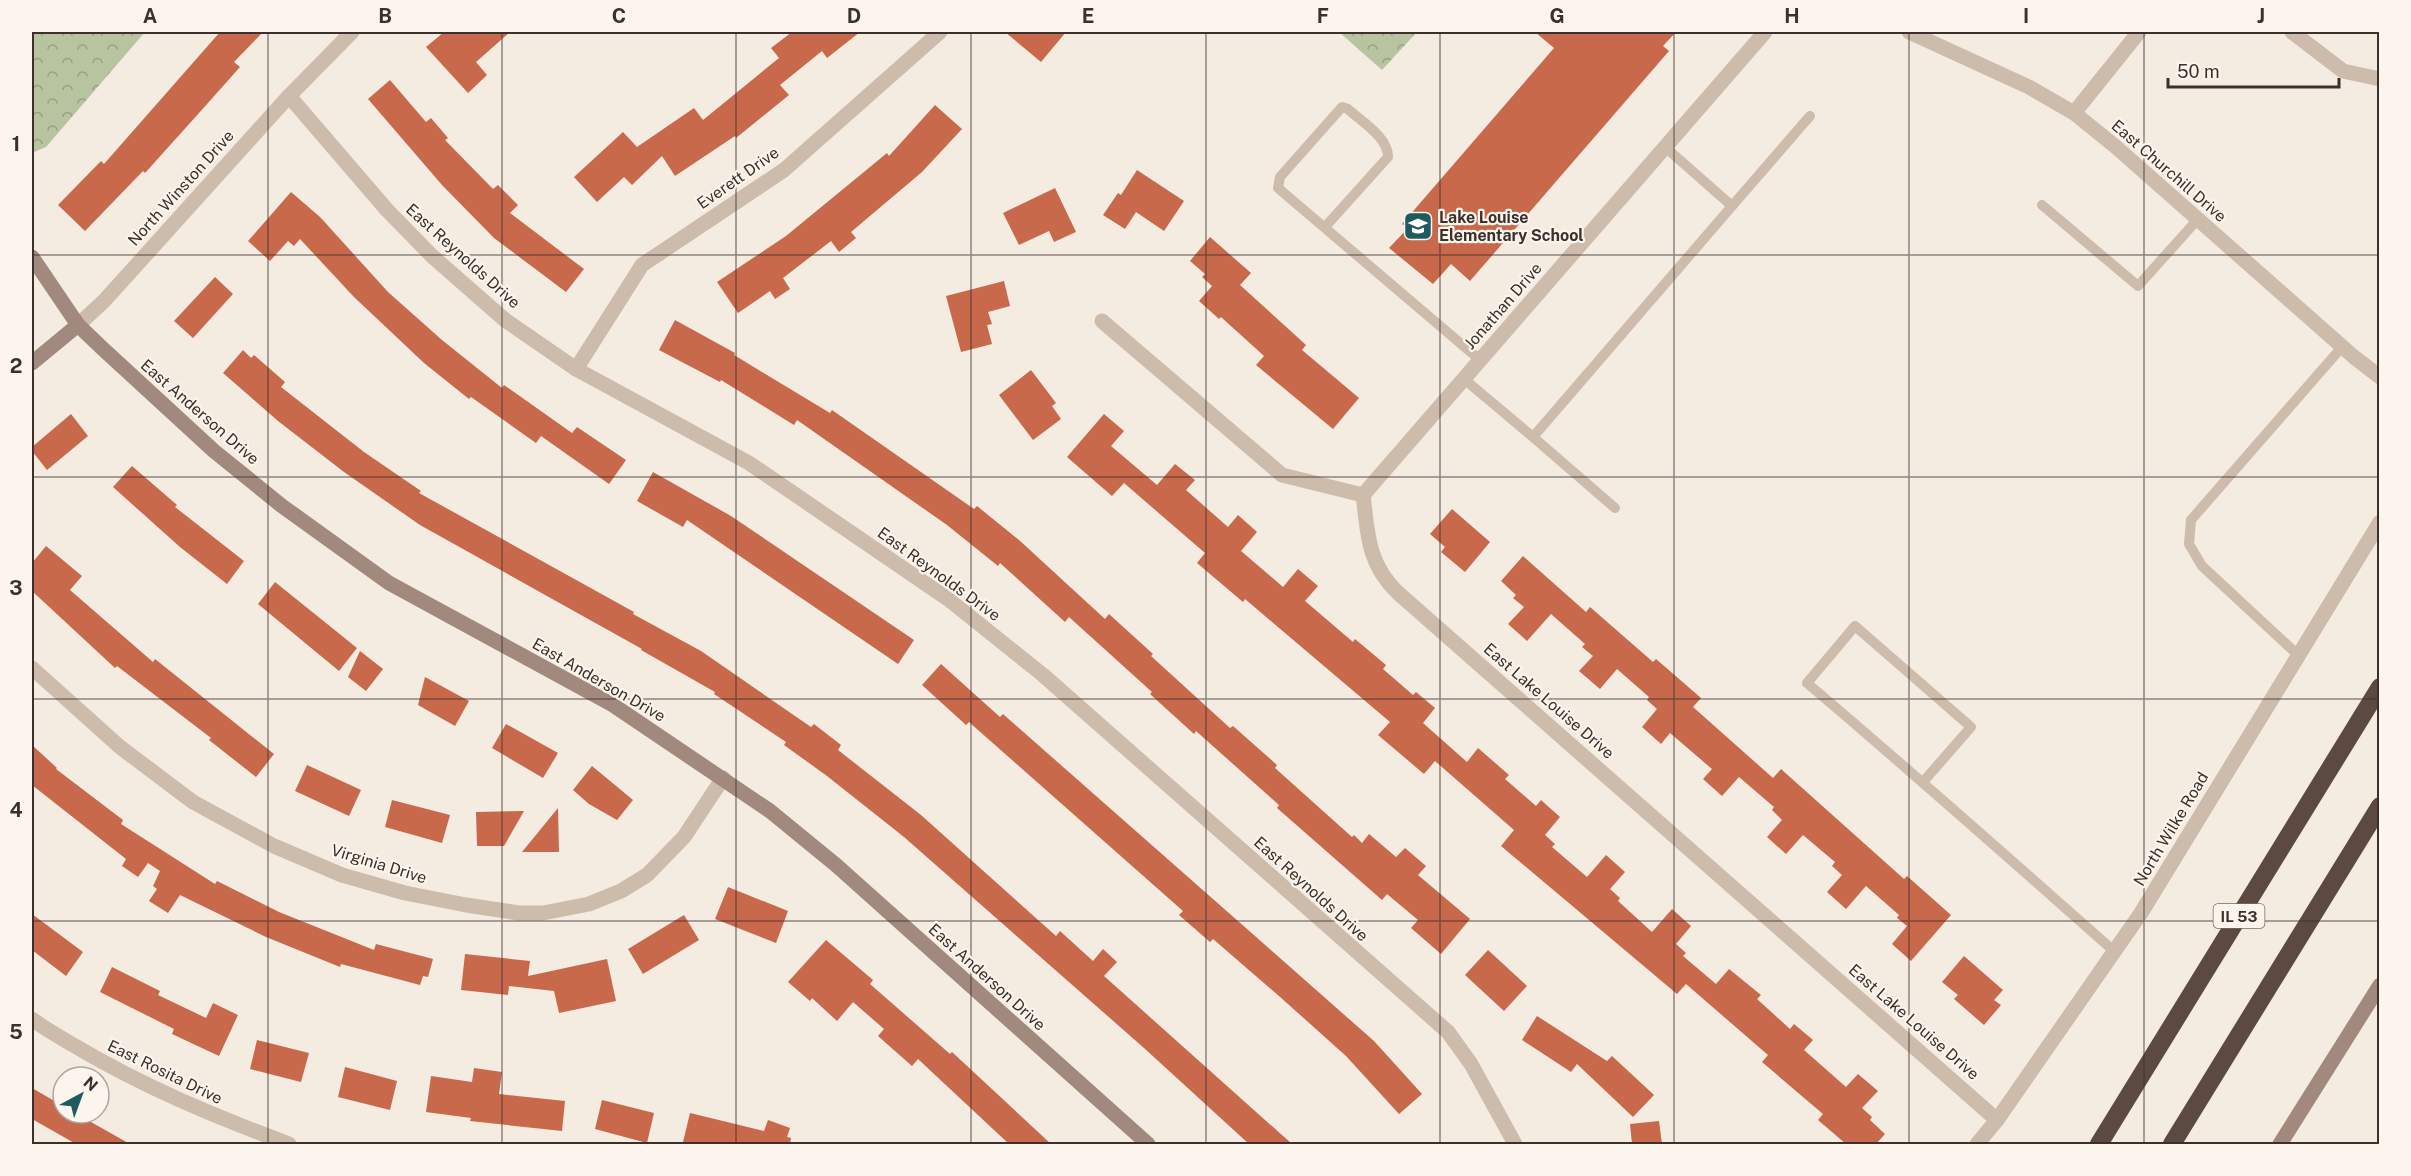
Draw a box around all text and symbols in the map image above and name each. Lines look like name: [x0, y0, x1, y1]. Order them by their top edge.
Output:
text: A: [143, 4, 157, 28]
text: B: [378, 4, 392, 28]
text: C: [612, 4, 626, 28]
text: D: [847, 4, 861, 28]
text: E: [1082, 4, 1094, 28]
text: F: [1317, 4, 1329, 28]
text: G: [1549, 4, 1565, 28]
text: H: [1784, 4, 1800, 28]
text: I: [2023, 4, 2029, 28]
text: J: [2257, 4, 2265, 28]
scale bar: [2168, 51, 2339, 89]
text: 50 m: [2177, 61, 2220, 82]
street label: East Churchill Drive: [2108, 116, 2230, 226]
street label: North Winston Drive: [124, 126, 238, 250]
text: 1: [12, 132, 20, 156]
street label: Everett Drive: [694, 143, 782, 213]
street label: East Reynolds Drive: [402, 200, 524, 312]
place label: Lake Louise Elementary School: [1439, 208, 1584, 245]
school or university icon: Lake Louise Elementary School: [1402, 210, 1434, 242]
street label: Jonathan Drive: [1460, 259, 1546, 353]
text: 2: [10, 354, 22, 378]
street label: East Anderson Drive: [137, 355, 263, 469]
street label: East Reynolds Drive: [874, 523, 1004, 625]
text: 3: [9, 576, 23, 600]
street label: East Anderson Drive: [529, 634, 669, 726]
street label: East Lake Louise Drive: [1480, 639, 1618, 763]
street label: North Wilke Road: [2130, 769, 2212, 889]
text: 4: [9, 798, 23, 822]
street label: East Reynolds Drive: [1250, 833, 1372, 945]
street label: Virginia Drive: [329, 840, 429, 888]
road number: IL 53: [2214, 904, 2264, 928]
street label: East Anderson Drive: [925, 920, 1049, 1034]
street label: East Lake Louise Drive: [1845, 960, 1983, 1084]
text: 5: [9, 1020, 23, 1044]
street label: East Rosita Drive: [104, 1036, 226, 1108]
north arrow: [51, 1065, 111, 1125]
text: N: [80, 1073, 101, 1095]

